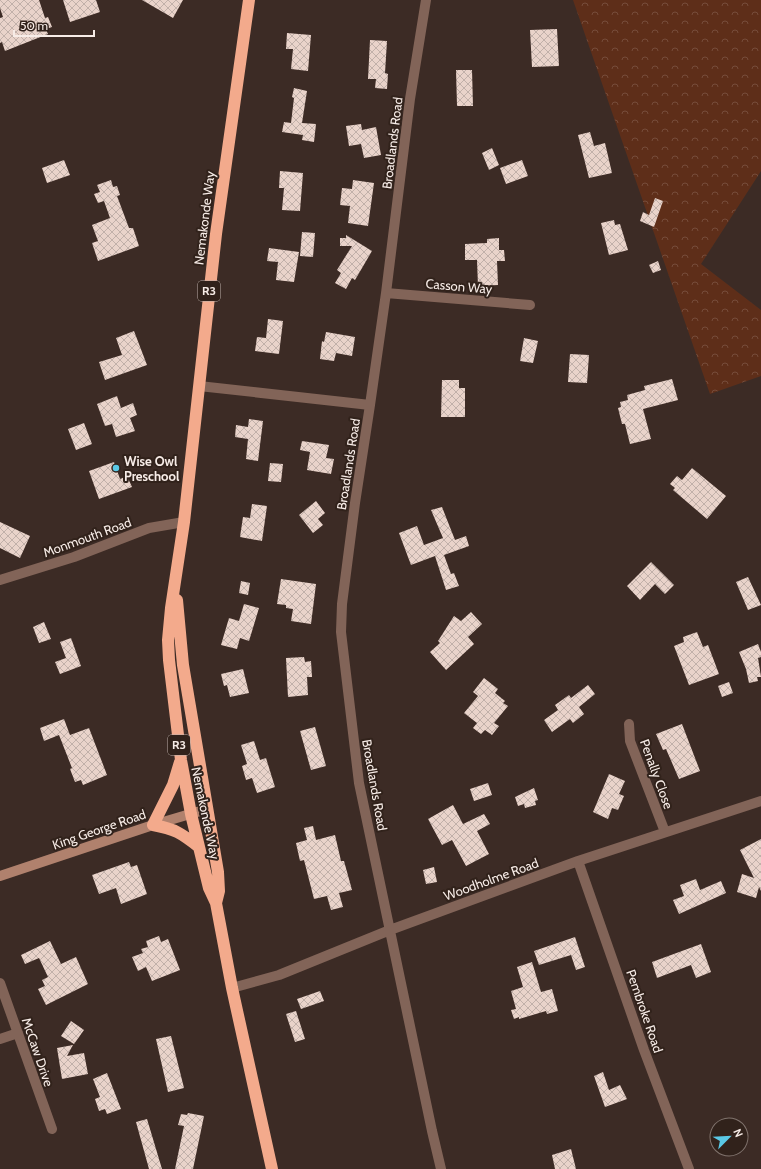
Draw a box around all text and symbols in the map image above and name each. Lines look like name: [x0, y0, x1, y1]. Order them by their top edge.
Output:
scale bar: [14, 12, 94, 38]
text: 50 m: [20, 18, 48, 33]
street label: Broadlands Road: [378, 96, 406, 190]
street label: Nemakonde Way: [190, 170, 218, 266]
street label: Casson Way: [425, 275, 493, 297]
road number: R3: [198, 281, 220, 301]
street label: Broadlands Road: [333, 417, 363, 511]
place label: Wise Owl Preschool: [124, 453, 180, 484]
marker: Wise Owl Preschool: [111, 463, 121, 473]
street label: Monmouth Road: [41, 514, 133, 560]
road number: R3: [168, 735, 190, 755]
street label: Penally Close: [637, 737, 677, 811]
street label: Broadlands Road: [359, 738, 391, 832]
street label: Nemakonde Way: [188, 765, 224, 861]
street label: King George Road: [50, 806, 148, 852]
street label: Woodholme Road: [441, 854, 541, 904]
street label: Pembroke Road: [623, 967, 667, 1055]
street label: McCaw Drive: [19, 1015, 57, 1089]
north arrow: [709, 1117, 749, 1157]
text: N: [730, 1127, 746, 1139]

